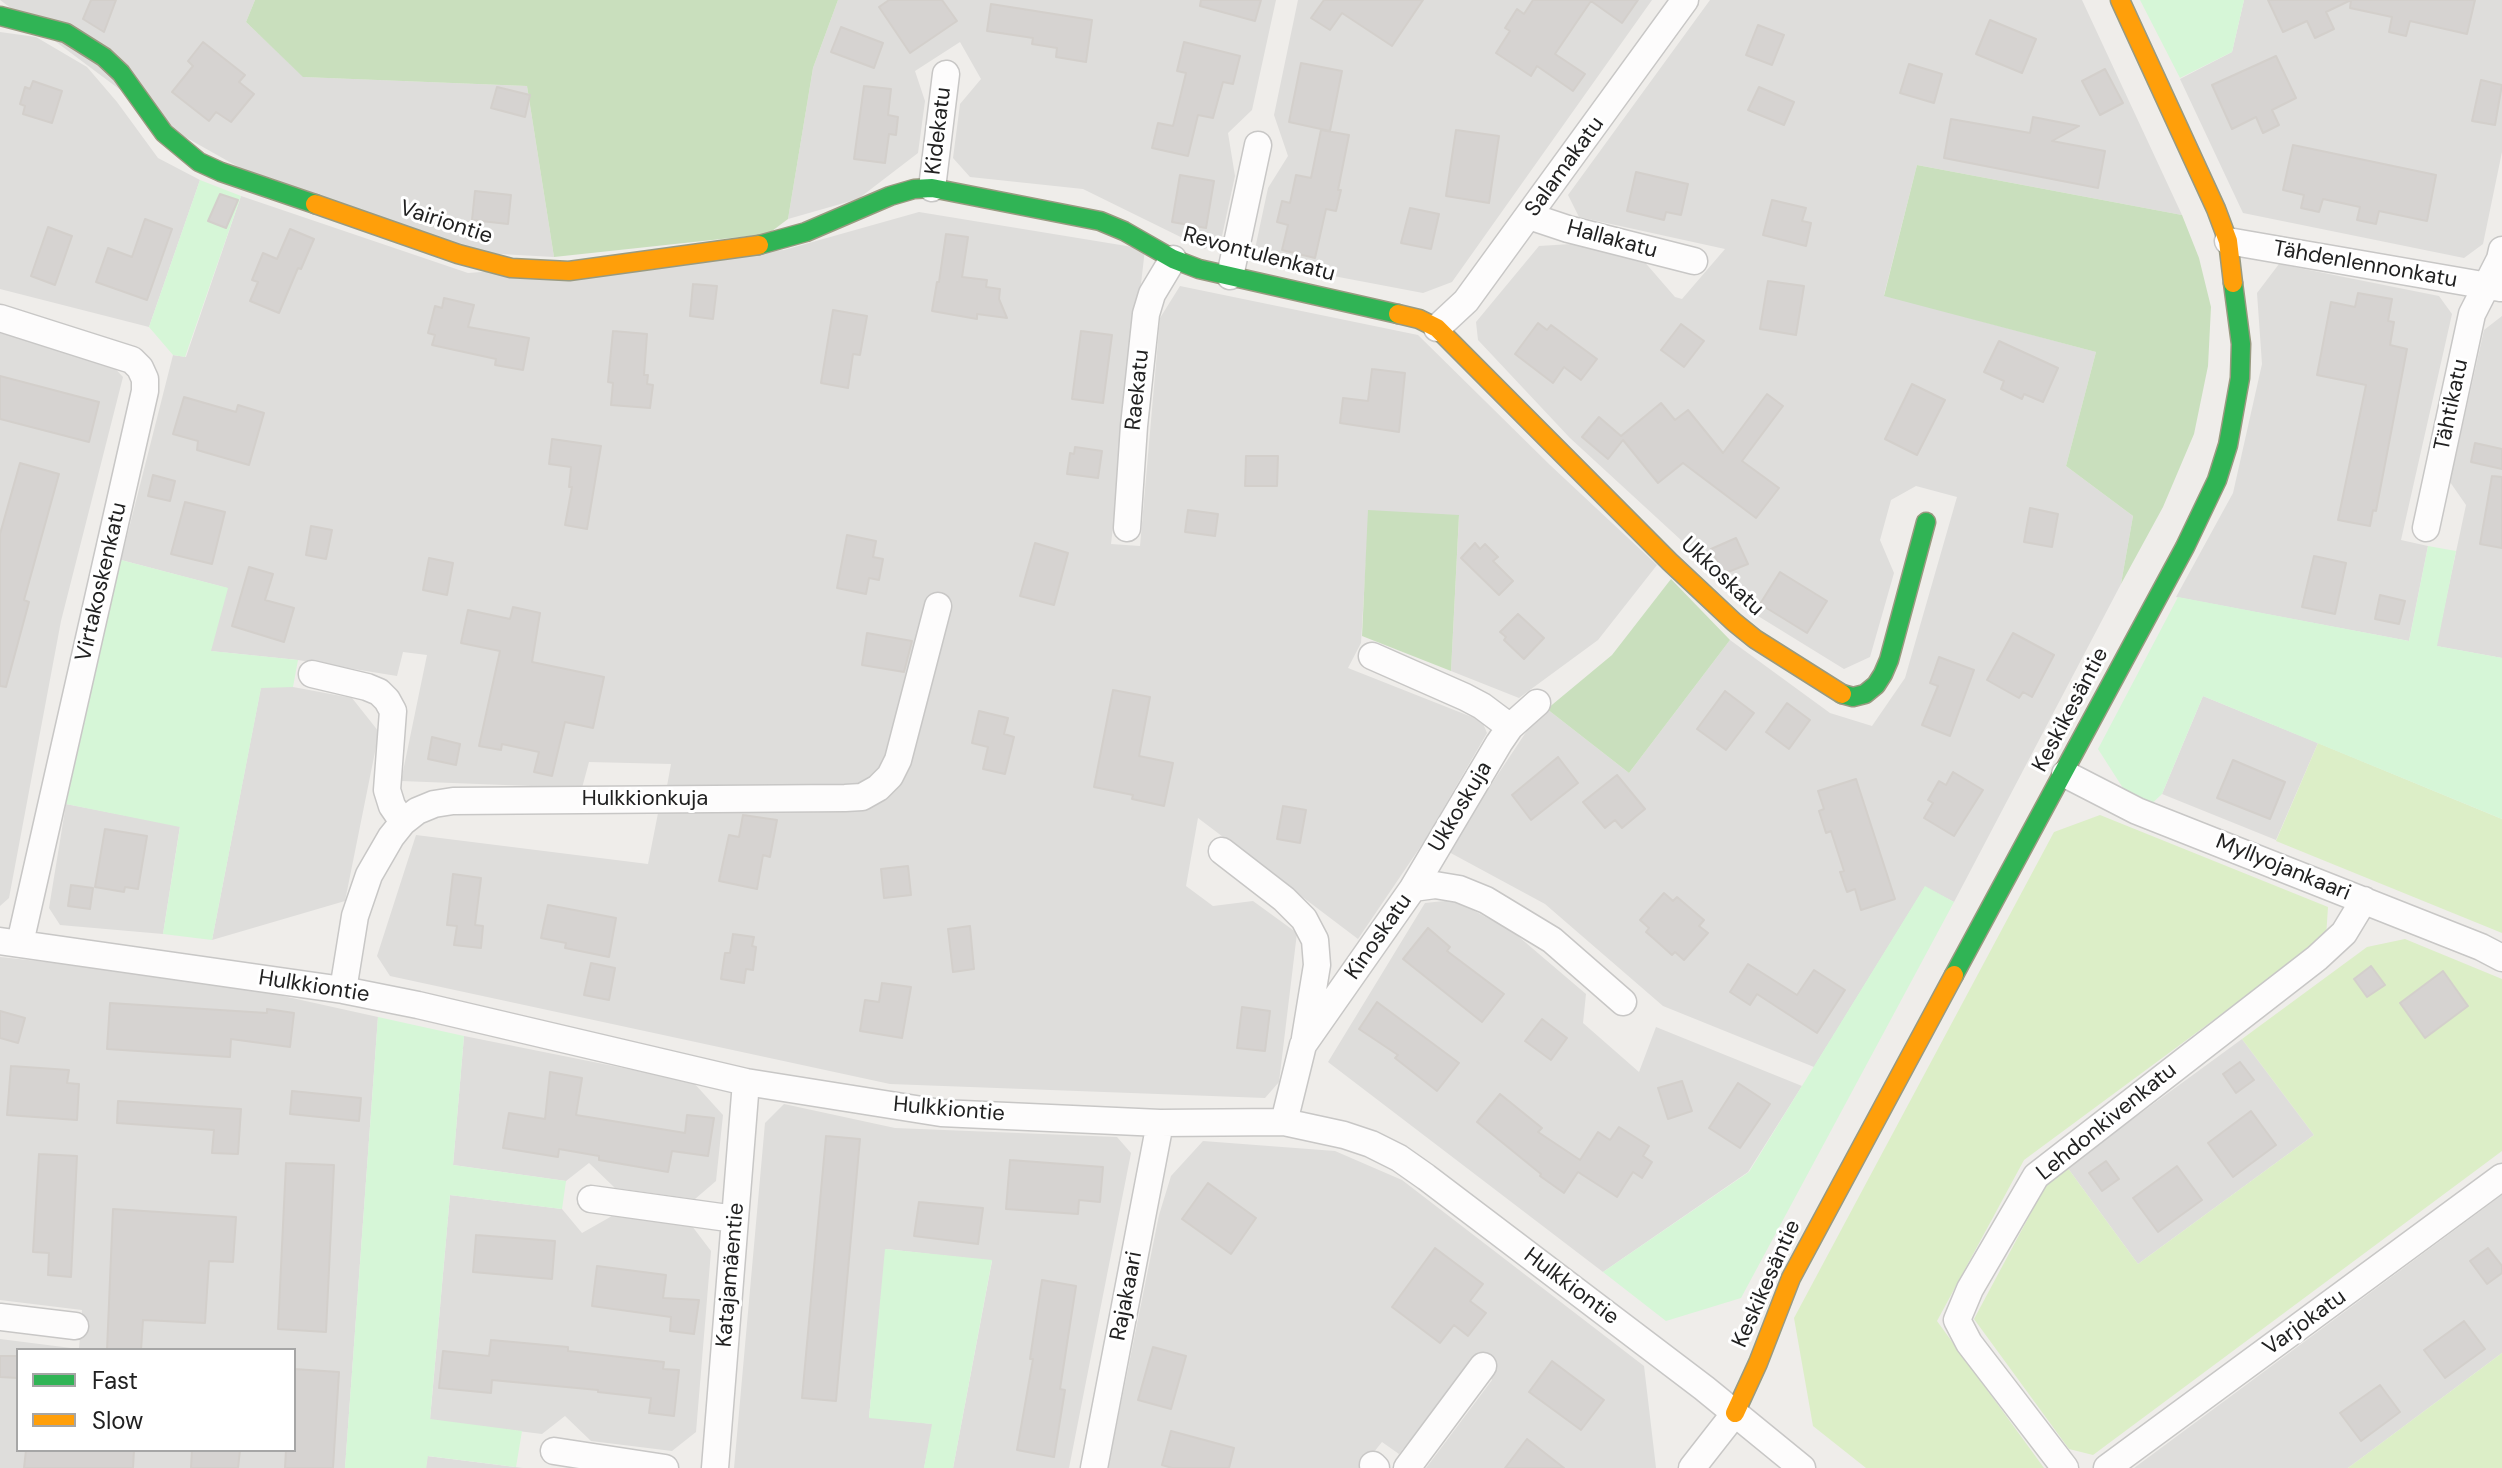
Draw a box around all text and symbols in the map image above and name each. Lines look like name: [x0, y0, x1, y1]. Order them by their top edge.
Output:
street label: Kidekatu: [921, 86, 957, 176]
street label: Salamakatu: [1520, 112, 1610, 222]
street label: Vairiontie: [396, 196, 496, 250]
street label: Hallakatu: [1564, 215, 1660, 265]
street label: Revontulenkatu: [1180, 222, 1338, 288]
street label: Tähdenlennonkatu: [2271, 236, 2459, 294]
street label: Raekatu: [1121, 348, 1155, 432]
street label: Tähtikatu: [2429, 357, 2475, 453]
street label: Virtakoskenkatu: [71, 500, 133, 664]
street label: Ukkoskatu: [1675, 532, 1769, 622]
street label: Keskikesäntie: [2027, 643, 2115, 777]
street label: Ukkoskuja: [1424, 757, 1498, 857]
street label: Hulkkionkuja: [582, 786, 708, 812]
street label: Myllyojankaari: [2212, 829, 2354, 907]
street label: Kinoskatu: [1340, 889, 1418, 985]
street label: Hulkkiontie: [257, 965, 371, 1009]
street label: Lehdonkivenkatu: [2032, 1058, 2182, 1186]
street label: Hulkkiontie: [892, 1092, 1006, 1128]
street label: Katajamäentie: [712, 1202, 750, 1348]
street label: Keskikesäntie: [1727, 1216, 1807, 1352]
street label: Hulkkiontie: [1518, 1243, 1624, 1331]
street label: Rajakaari: [1105, 1249, 1149, 1343]
street label: Varjokatu: [2258, 1284, 2352, 1362]
legend: [16, 1348, 296, 1452]
text: Fast: [92, 1365, 138, 1396]
text: Slow: [92, 1405, 143, 1436]

